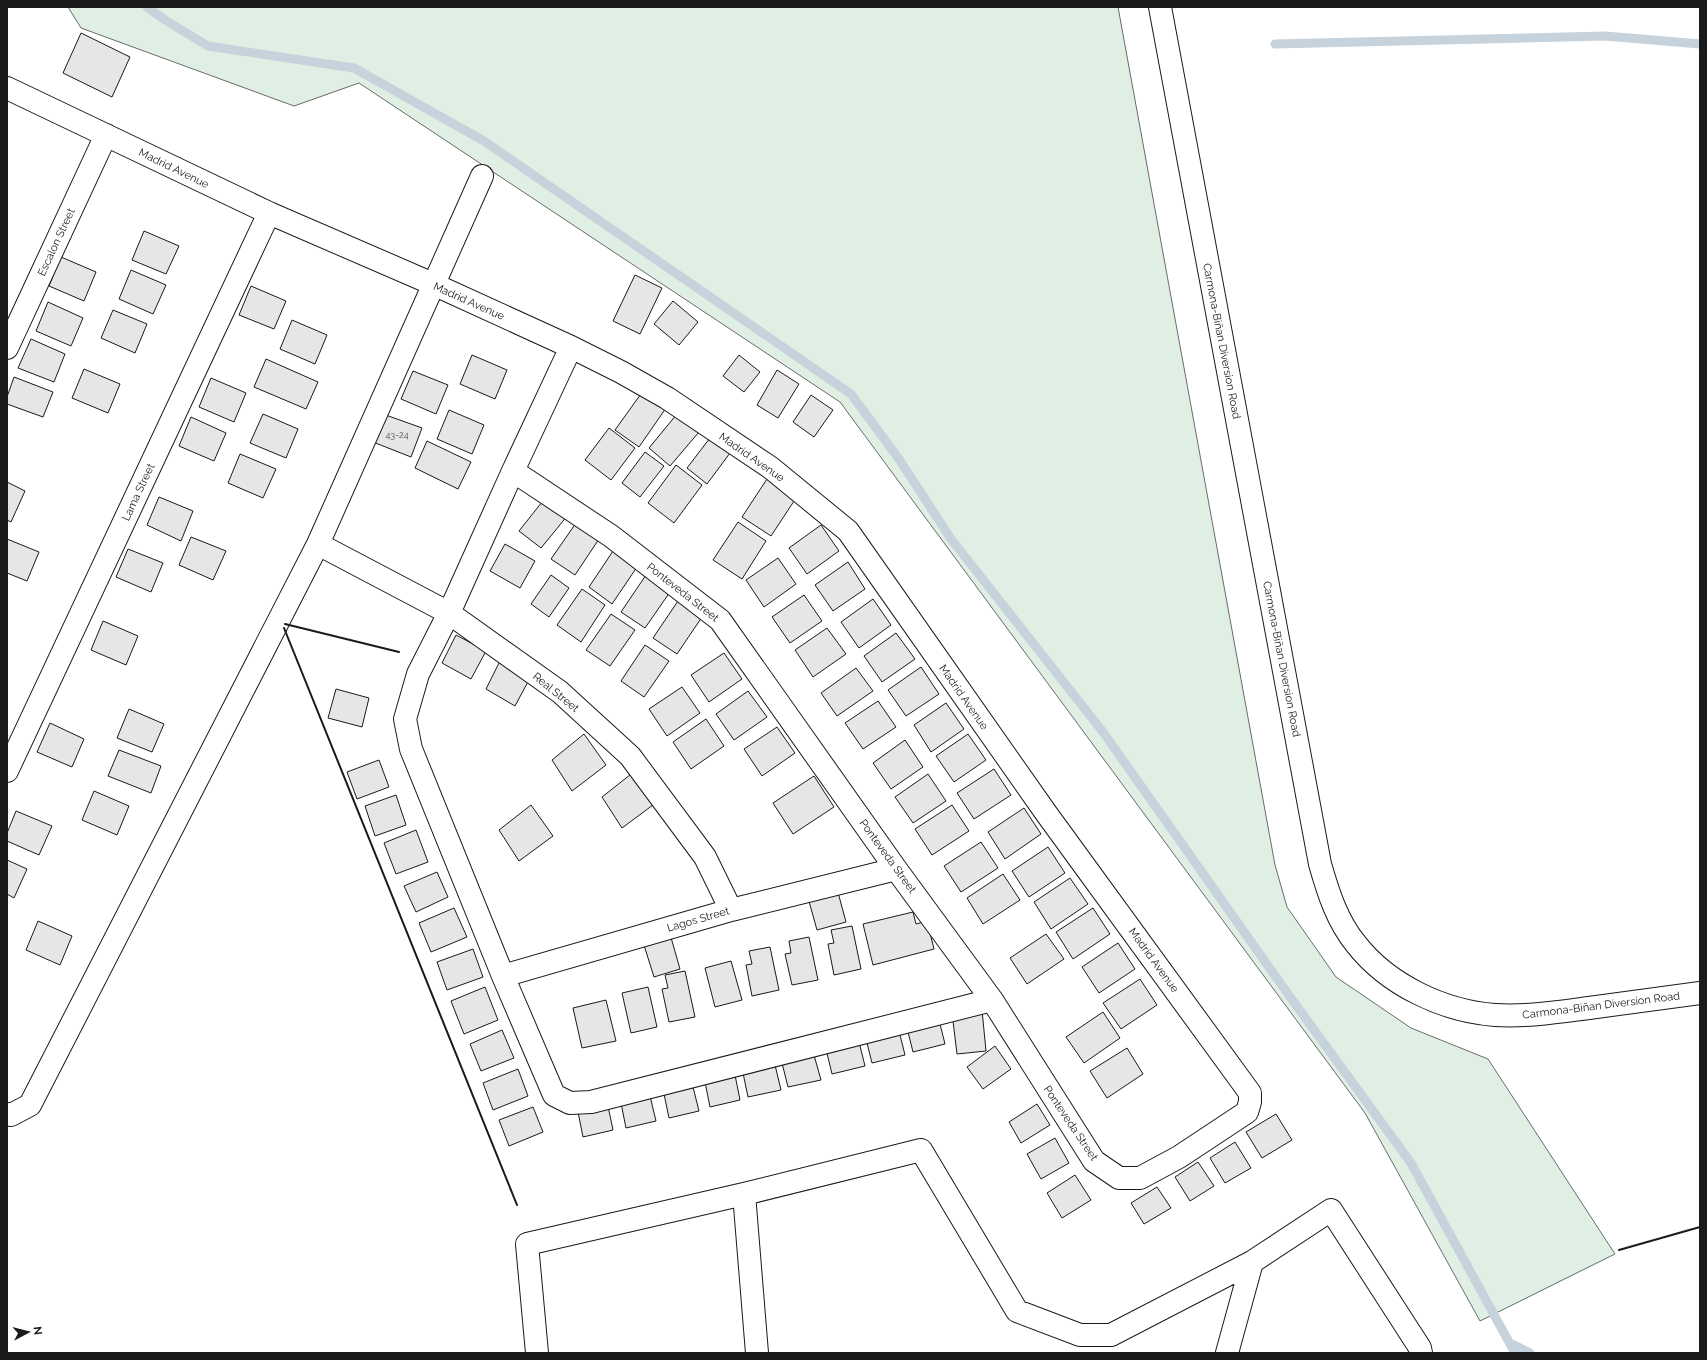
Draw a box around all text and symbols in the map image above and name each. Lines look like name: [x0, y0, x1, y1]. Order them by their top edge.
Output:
street label: Madrid Avenue: [137, 146, 212, 191]
street label: Escalon Street: [35, 206, 78, 278]
street label: Carmona-Biñan Diversion Road: [1200, 262, 1243, 420]
street label: Madrid Avenue: [431, 280, 507, 323]
house number: 43-24: [385, 430, 409, 440]
street label: Madrid Avenue: [717, 430, 787, 485]
street label: Lama Street: [120, 461, 158, 523]
street label: Ponteveda Street: [644, 560, 722, 625]
street label: Carmona-Biñan Diversion Road: [1260, 580, 1303, 738]
street label: Madrid Avenue: [936, 662, 991, 733]
street label: Real Street: [530, 670, 582, 715]
street label: Ponteveda Street: [857, 817, 919, 896]
street label: Lagos Street: [665, 904, 731, 935]
street label: Madrid Avenue: [1126, 925, 1182, 996]
street label: Carmona-Biñan Diversion Road: [1522, 989, 1681, 1022]
street label: Ponteveda Street: [1041, 1083, 1101, 1164]
north arrow: [8, 1312, 48, 1352]
text: N: [30, 1326, 44, 1336]

